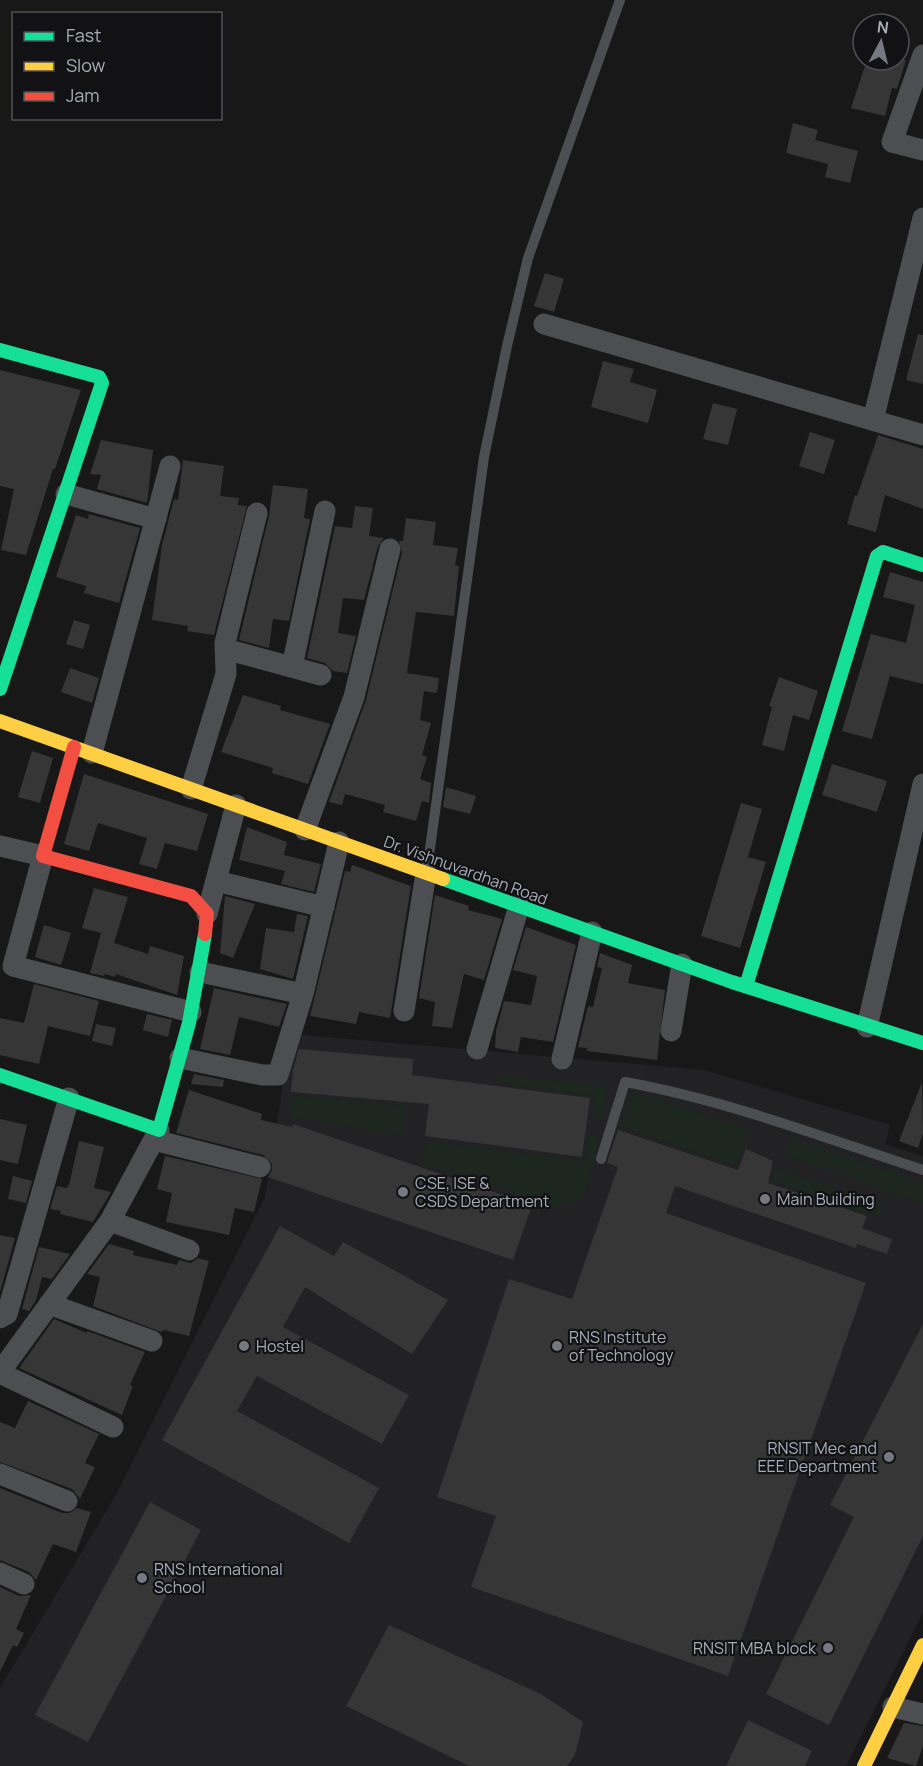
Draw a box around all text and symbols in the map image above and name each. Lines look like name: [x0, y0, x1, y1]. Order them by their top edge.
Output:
legend: [12, 12, 222, 120]
north arrow: [851, 12, 911, 72]
text: N: [876, 15, 890, 39]
text: Fast: [66, 23, 101, 47]
text: Slow: [66, 53, 106, 77]
text: Jam: [66, 83, 100, 107]
street label: Dr. Vishnuvardhan Road: [381, 830, 551, 910]
place label: CSE, ISE & CSDS Department: [415, 1172, 550, 1212]
marker: CSE, ISE & CSDS Department: [396, 1185, 410, 1199]
place label: Main Building: [777, 1188, 875, 1210]
marker: Main Building: [758, 1192, 772, 1206]
place label: RNS Institute of Technology: [569, 1326, 674, 1366]
place label: Hostel: [256, 1335, 304, 1357]
marker: Hostel: [237, 1339, 251, 1353]
marker: RNS Institute of Technology: [550, 1339, 564, 1353]
place label: RNSIT Mec and EEE Department: [758, 1437, 877, 1477]
marker: RNSIT Mec and EEE Department: [882, 1450, 896, 1464]
place label: RNS International School: [154, 1558, 283, 1598]
marker: RNS International School: [135, 1571, 149, 1585]
place label: RNSIT MBA block: [693, 1637, 817, 1659]
marker: RNSIT MBA block: [821, 1641, 835, 1655]

